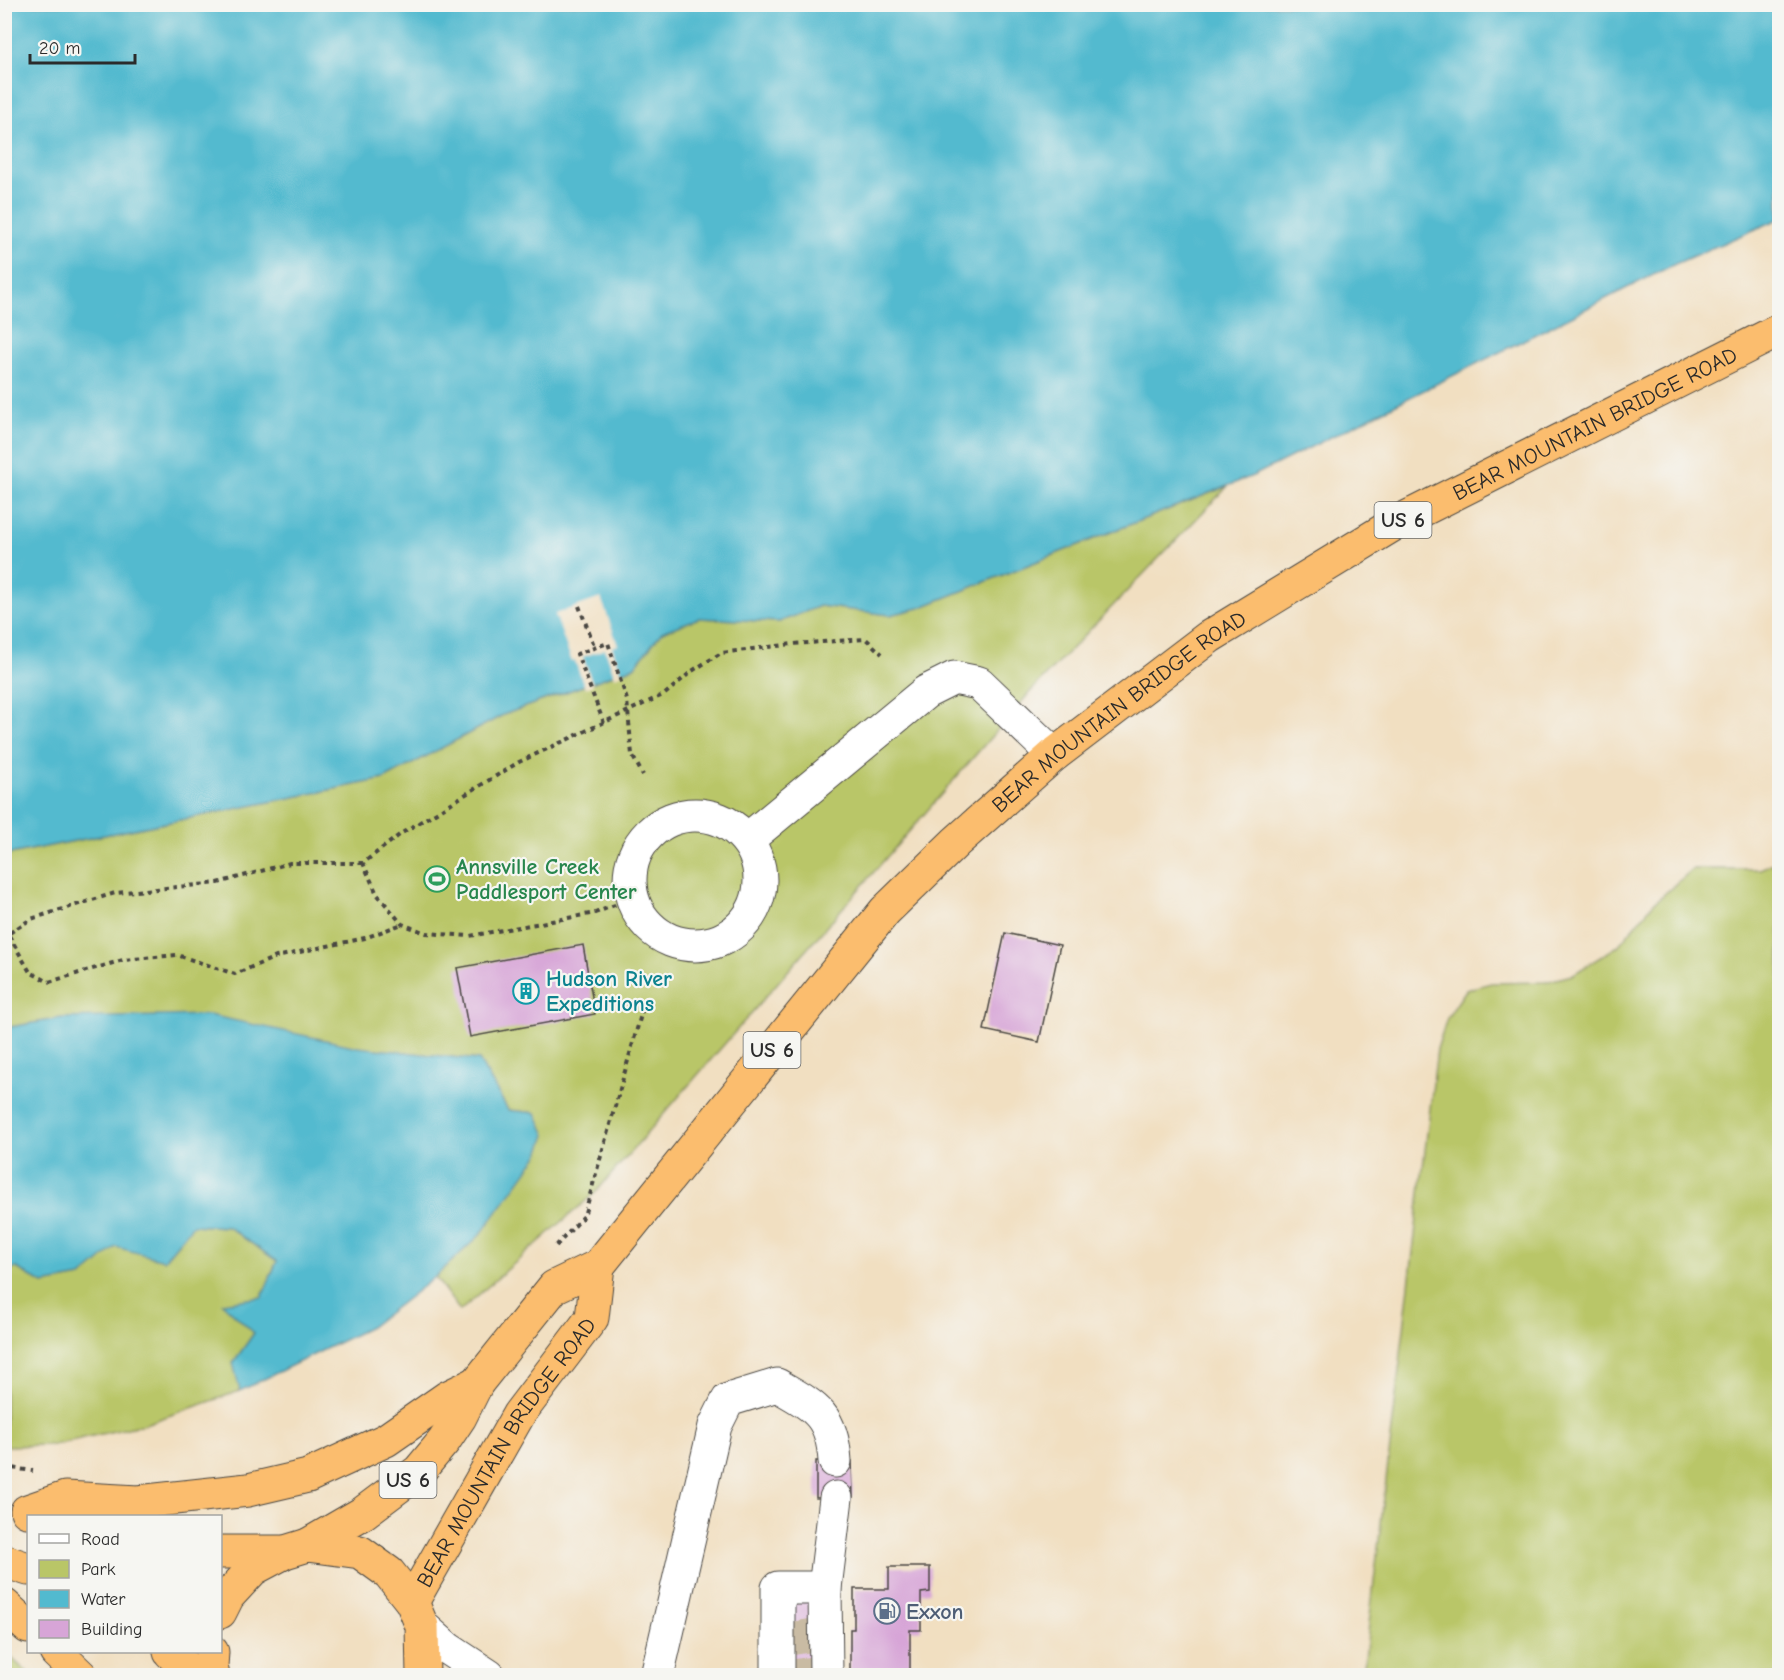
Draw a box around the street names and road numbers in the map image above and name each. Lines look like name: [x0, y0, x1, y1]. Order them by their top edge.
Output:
street label: BEAR MOUNTAIN BRIDGE ROAD: [1449, 342, 1742, 506]
road number: US 6: [1374, 502, 1432, 538]
street label: BEAR MOUNTAIN BRIDGE ROAD: [987, 606, 1251, 818]
road number: US 6: [744, 1032, 800, 1068]
street label: BEAR MOUNTAIN BRIDGE ROAD: [411, 1313, 602, 1592]
road number: US 6: [380, 1462, 436, 1498]

